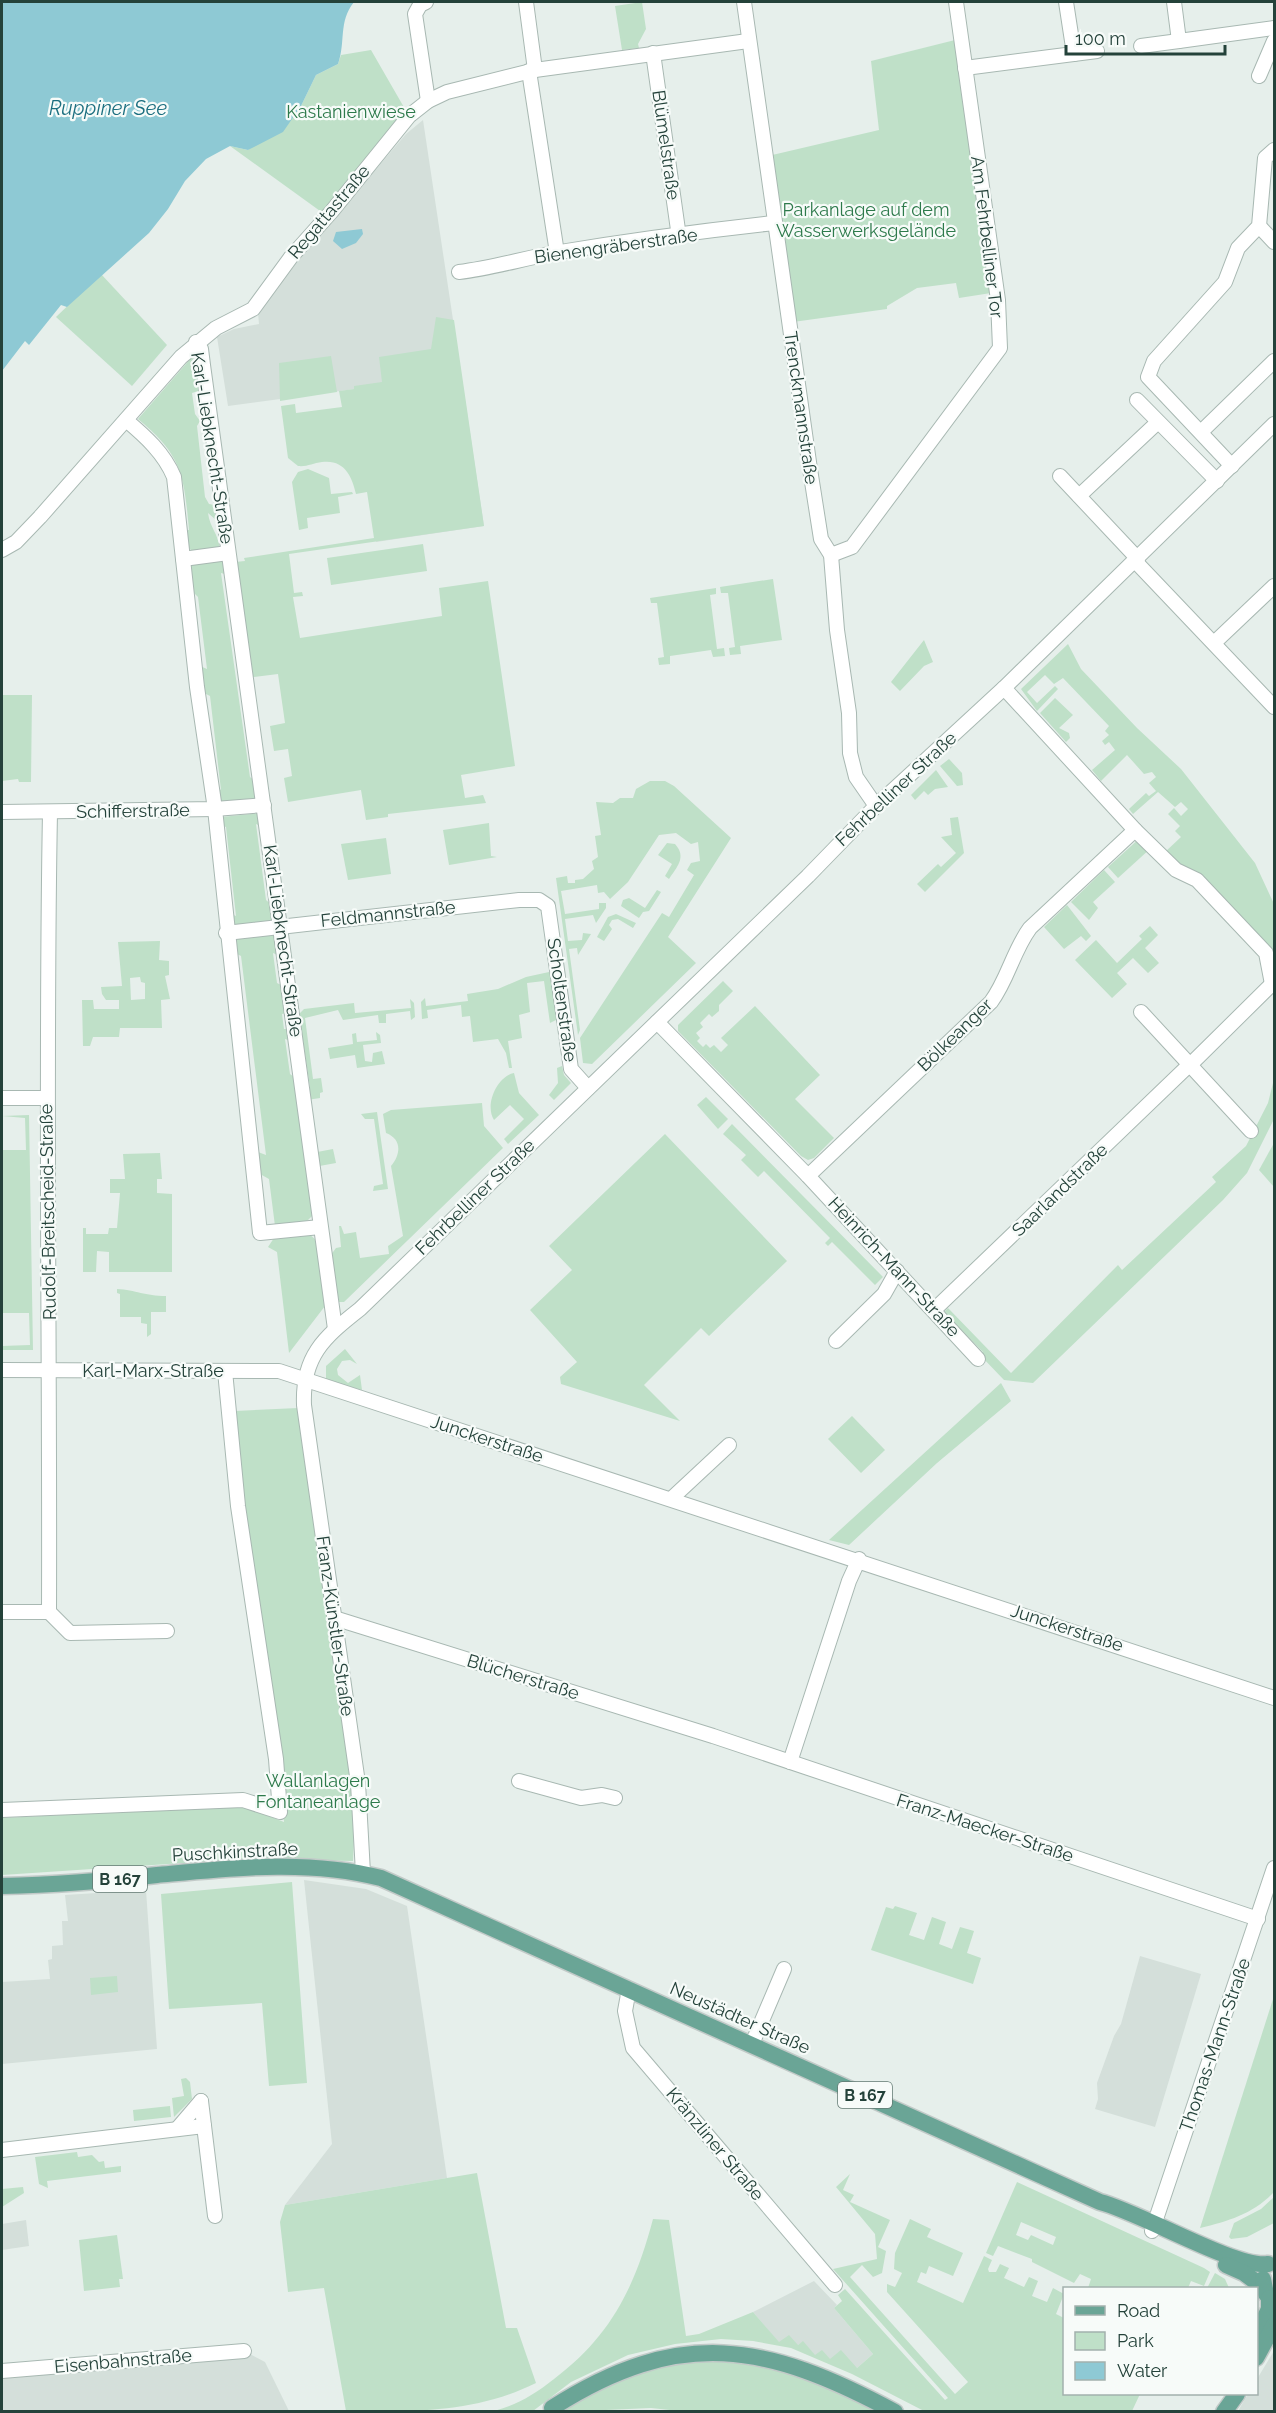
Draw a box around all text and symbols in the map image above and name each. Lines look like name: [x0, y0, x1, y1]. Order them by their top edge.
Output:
scale bar: [1066, 18, 1225, 56]
text: 100 m: [1075, 28, 1126, 49]
street label: Blümelstraße: [648, 89, 685, 202]
water label: Ruppiner See: [49, 96, 167, 120]
park label: Kastanienwiese: [286, 101, 416, 122]
street label: Am Fehrbelliner Tor: [967, 155, 1008, 320]
street label: Regattastraße: [283, 160, 374, 263]
park label: Parkanlage auf dem Wasserwerksgelände: [776, 199, 956, 241]
street label: Bienengräberstraße: [533, 224, 699, 267]
street label: Trenckmannstraße: [780, 330, 823, 486]
street label: Karl-Liebknecht-Straße: [187, 351, 238, 546]
street label: Fehrbelliner Straße: [831, 727, 961, 850]
street label: Schifferstraße: [76, 799, 190, 822]
street label: Karl-Liebknecht-Straße: [260, 844, 307, 1039]
street label: Feldmannstraße: [320, 896, 457, 931]
street label: Scholtenstraße: [543, 937, 582, 1064]
street label: Bölkeanger: [913, 993, 997, 1075]
street label: Rudolf-Breitscheid-Straße: [35, 1103, 60, 1320]
street label: Fehrbelliner Straße: [411, 1134, 539, 1259]
street label: Saarlandstraße: [1008, 1139, 1112, 1240]
street label: Heinrich-Mann-Straße: [824, 1192, 965, 1341]
street label: Karl-Marx-Straße: [82, 1360, 224, 1381]
street label: Junckerstraße: [428, 1410, 546, 1467]
street label: Franz-Künstler-Straße: [312, 1534, 359, 1718]
street label: Junckerstraße: [1008, 1599, 1126, 1656]
street label: Blücherstraße: [465, 1650, 582, 1704]
park label: Wallanlagen Fontaneanlage: [256, 1770, 381, 1812]
street label: Franz-Maecker-Straße: [894, 1789, 1077, 1866]
street label: Puschkinstraße: [171, 1838, 299, 1865]
road number: B 167: [93, 1866, 147, 1892]
street label: Thomas-Mann-Straße: [1175, 1955, 1254, 2134]
street label: Neustädter Straße: [667, 1977, 814, 2058]
road number: B 167: [838, 2082, 892, 2108]
street label: Kränzliner Straße: [662, 2083, 769, 2205]
legend: [1063, 2287, 1258, 2395]
text: Road: [1117, 2300, 1160, 2321]
text: Park: [1117, 2330, 1154, 2351]
street label: Eisenbahnstraße: [53, 2344, 193, 2377]
text: Water: [1117, 2360, 1168, 2381]

